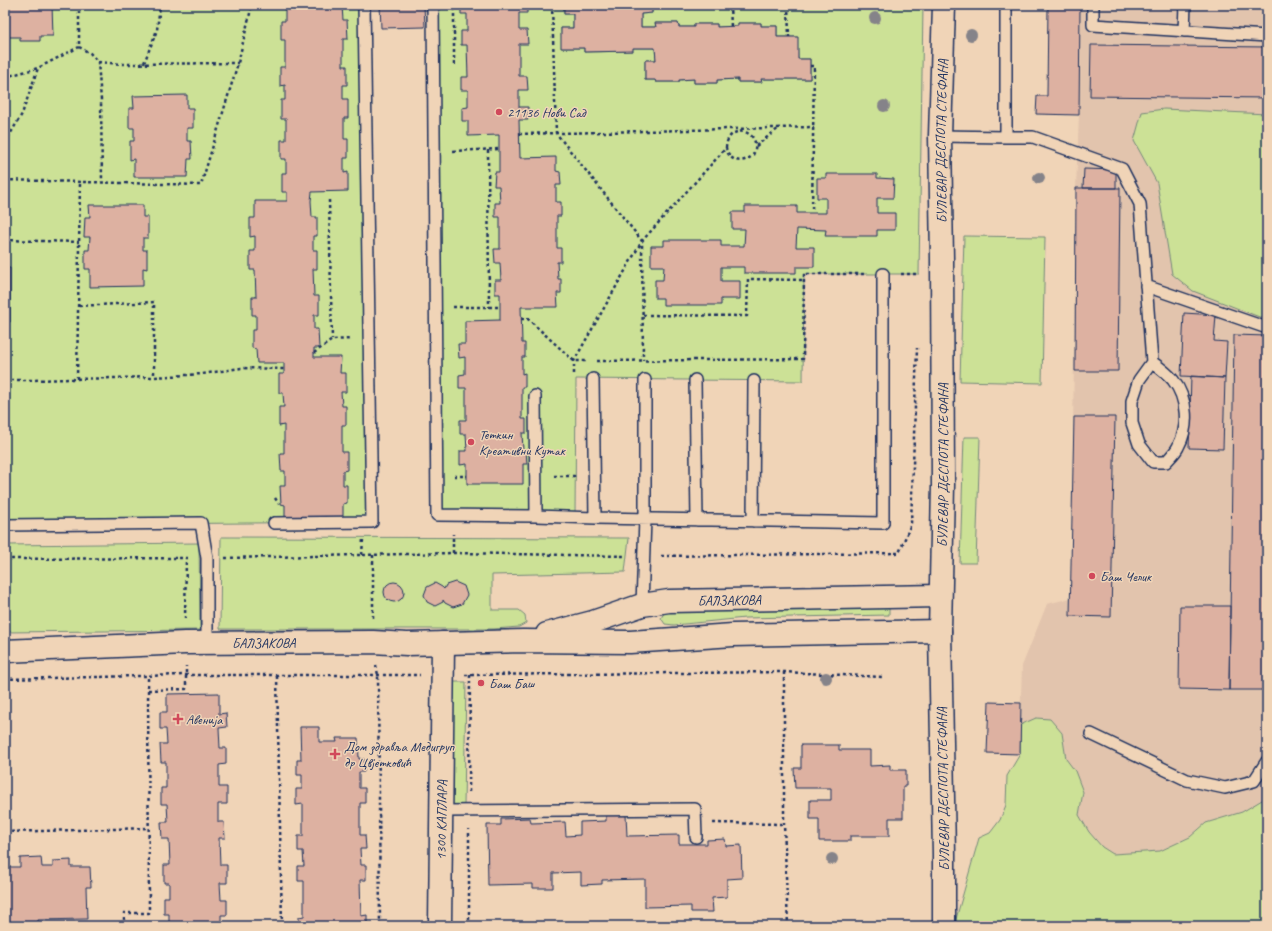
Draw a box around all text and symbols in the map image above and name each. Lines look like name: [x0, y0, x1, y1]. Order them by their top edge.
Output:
street label: БУЛЕВАР ДЕСПОТА СТЕФАНА: [931, 58, 951, 223]
place label: 21136 Нови Сад: [507, 104, 587, 121]
marker: 21136 Нови Сад: [494, 107, 504, 117]
street label: БУЛЕВАР ДЕСПОТА СТЕФАНА: [933, 382, 952, 547]
place label: Теткин Креативни Кутак: [479, 426, 566, 459]
marker: Теткин Креативни Кутак: [466, 437, 476, 447]
place label: Баш Челик: [1100, 568, 1152, 585]
marker: Баш Челик: [1087, 571, 1097, 581]
street label: БАЛЗАКОВА: [697, 591, 762, 609]
street label: БАЛЗАКОВА: [232, 634, 297, 651]
place label: Баш Баш: [489, 675, 536, 692]
marker: Баш Баш: [476, 678, 486, 688]
street label: БУЛЕВАР ДЕСПОТА СТЕФАНА: [933, 706, 953, 871]
place label: Авенија: [186, 711, 223, 728]
marker: Авенија: [173, 714, 183, 724]
place label: Дом здравља Медигруп др Цвјетковић: [344, 738, 456, 771]
marker: Дом здравља Медигруп др Цвјетковић: [329, 748, 341, 760]
street label: 1300 КАПЛАРА: [432, 779, 450, 860]

